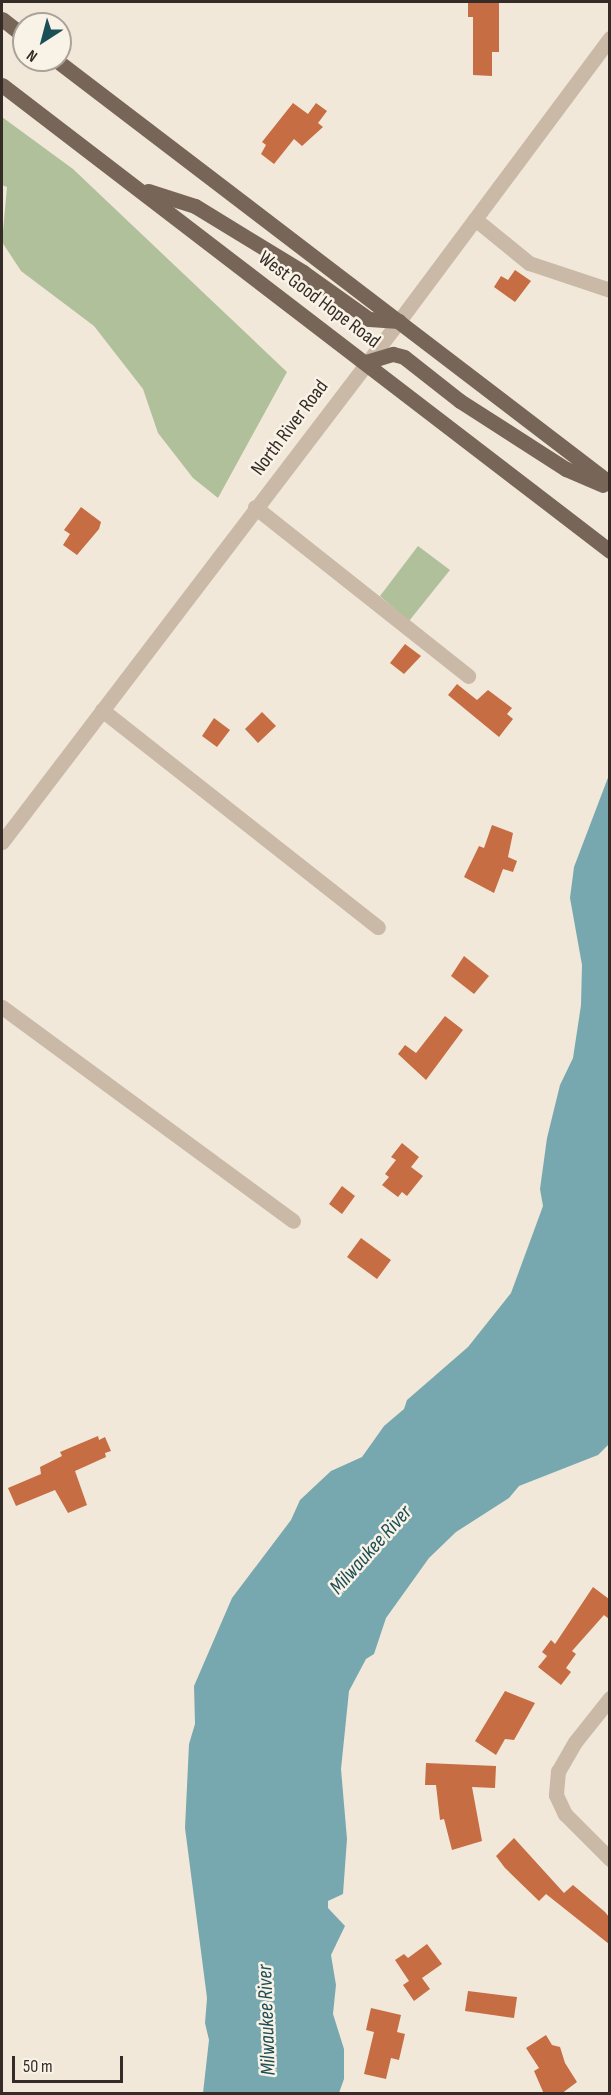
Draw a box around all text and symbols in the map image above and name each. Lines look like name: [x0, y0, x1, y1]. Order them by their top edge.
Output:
north arrow: [12, 12, 72, 72]
text: N: [23, 45, 41, 66]
street label: West Good Hope Road: [253, 246, 385, 354]
street label: North River Road: [246, 376, 334, 480]
water label: Milwaukee River: [325, 1500, 417, 1600]
water label: Milwaukee River: [252, 1964, 282, 2076]
scale bar: [15, 2044, 126, 2082]
text: 50 m: [23, 2056, 53, 2077]

